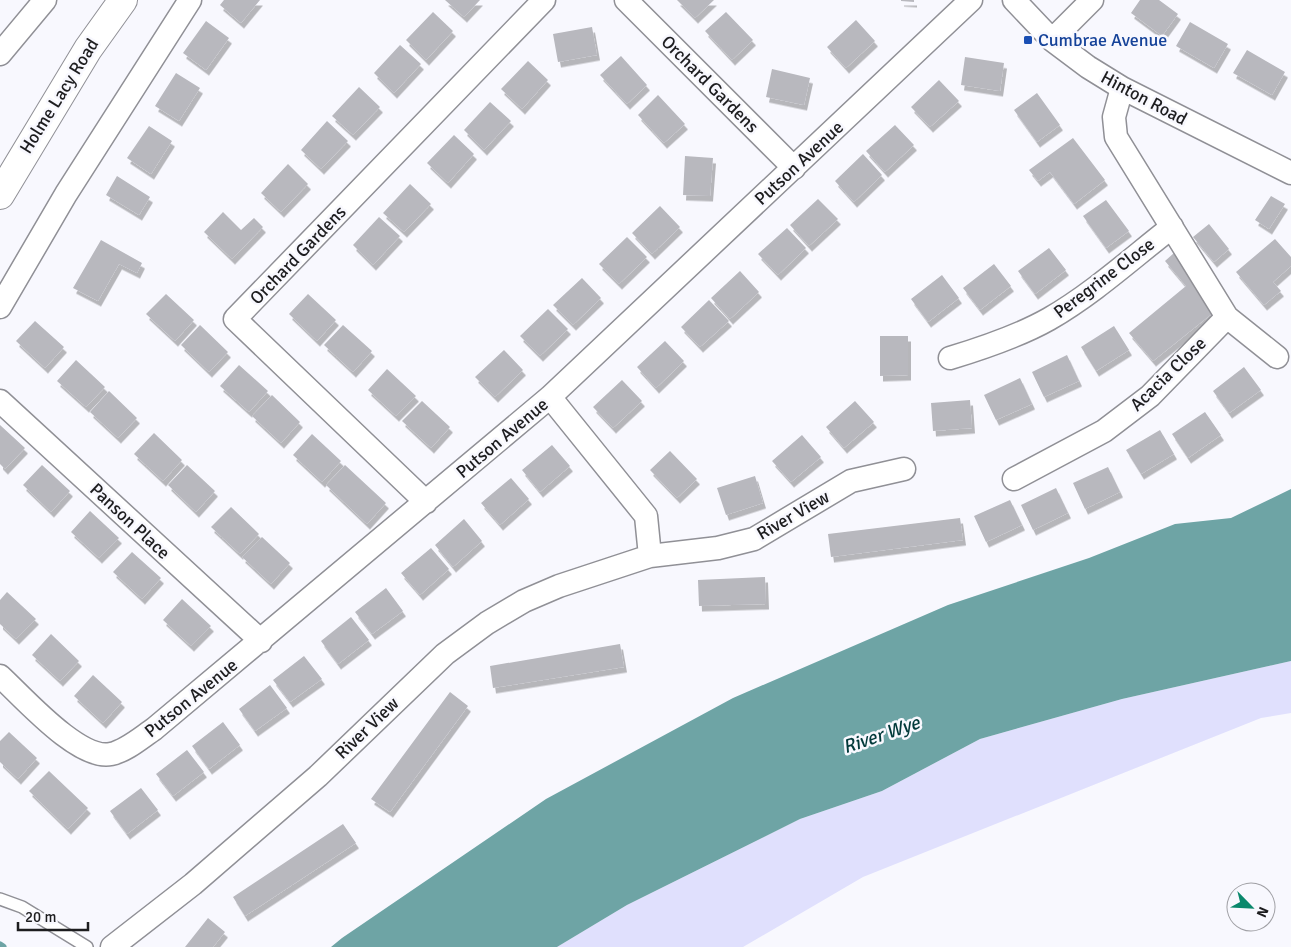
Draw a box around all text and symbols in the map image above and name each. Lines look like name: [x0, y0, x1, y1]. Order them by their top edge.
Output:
place label: Cumbrae Avenue: [1038, 29, 1167, 51]
street label: Orchard Gardens: [657, 31, 763, 137]
street label: Holme Lacy Road: [15, 34, 103, 158]
marker: Cumbrae Avenue: [1022, 34, 1034, 46]
street label: Hinton Road: [1097, 66, 1191, 130]
street label: Putson Avenue: [750, 116, 848, 210]
street label: Orchard Gardens: [245, 201, 351, 309]
street label: Peregrine Close: [1049, 233, 1159, 323]
street label: Acacia Close: [1125, 332, 1211, 416]
street label: Putson Avenue: [451, 393, 553, 483]
street label: Panson Place: [85, 478, 175, 564]
street label: River View: [753, 485, 833, 545]
street label: Putson Avenue: [140, 654, 242, 742]
street label: River View: [331, 692, 403, 764]
water label: River Wye: [840, 710, 924, 759]
north arrow: [1226, 882, 1276, 932]
scale bar: [18, 900, 88, 932]
text: N: [1253, 904, 1272, 920]
text: 20 m: [25, 908, 56, 926]

